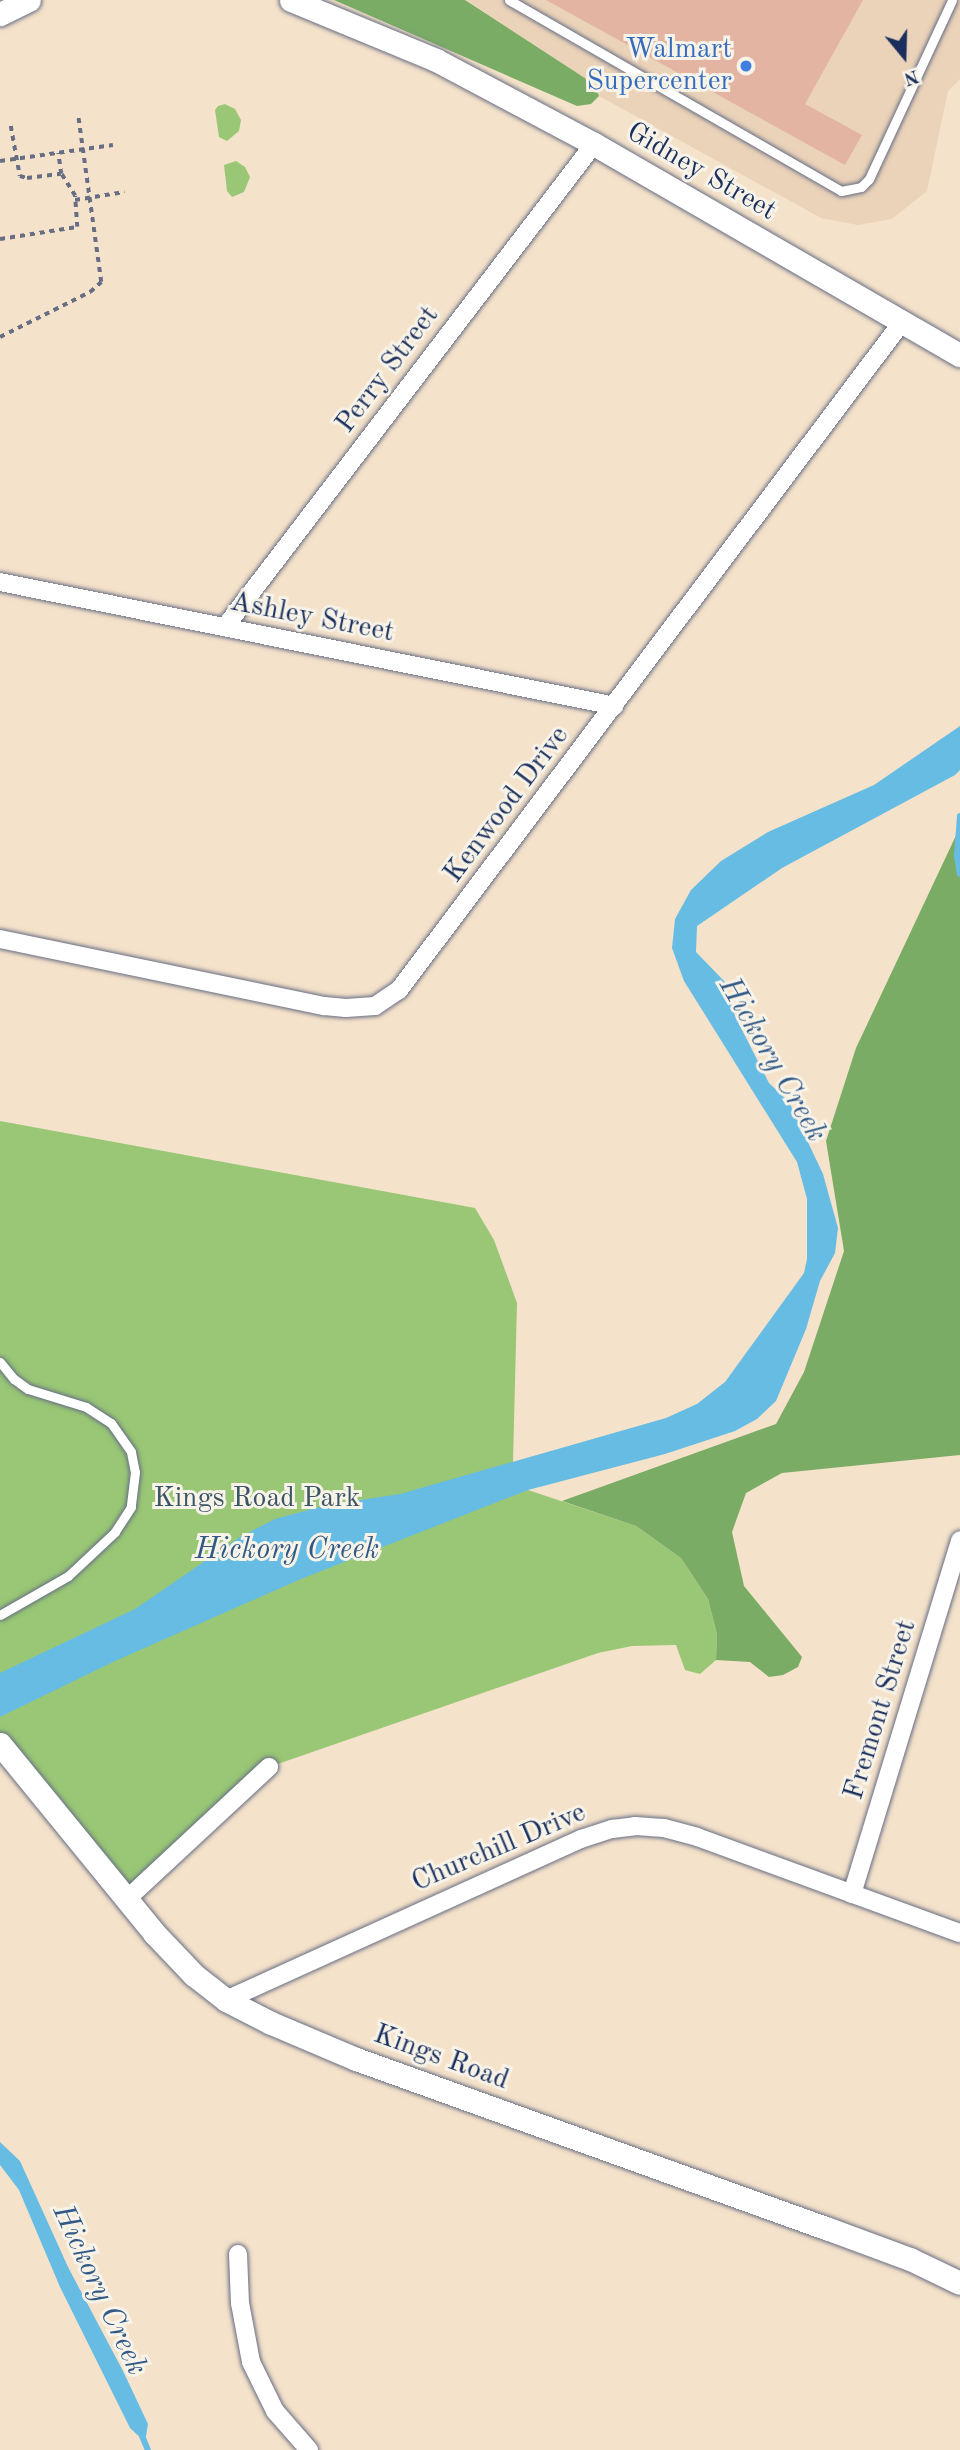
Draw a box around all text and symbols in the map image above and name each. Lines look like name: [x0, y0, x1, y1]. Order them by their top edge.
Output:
north arrow: [869, 21, 939, 91]
place label: Walmart Supercenter: [586, 33, 732, 99]
marker: Walmart Supercenter: [738, 58, 754, 74]
text: N: [901, 65, 921, 88]
street label: Gidney Street: [620, 116, 782, 228]
street label: Perry Street: [329, 300, 447, 440]
street label: Ashley Street: [227, 586, 397, 650]
street label: Kenwood Drive: [437, 720, 577, 890]
water label: Hickory Creek: [710, 971, 834, 1149]
park label: Kings Road Park: [154, 1482, 360, 1516]
water label: Hickory Creek: [195, 1532, 379, 1568]
street label: Fremont Street: [838, 1616, 924, 1804]
street label: Churchill Drive: [407, 1796, 591, 1900]
street label: Kings Road: [369, 2018, 513, 2098]
water label: Hickory Creek: [44, 2199, 154, 2381]

